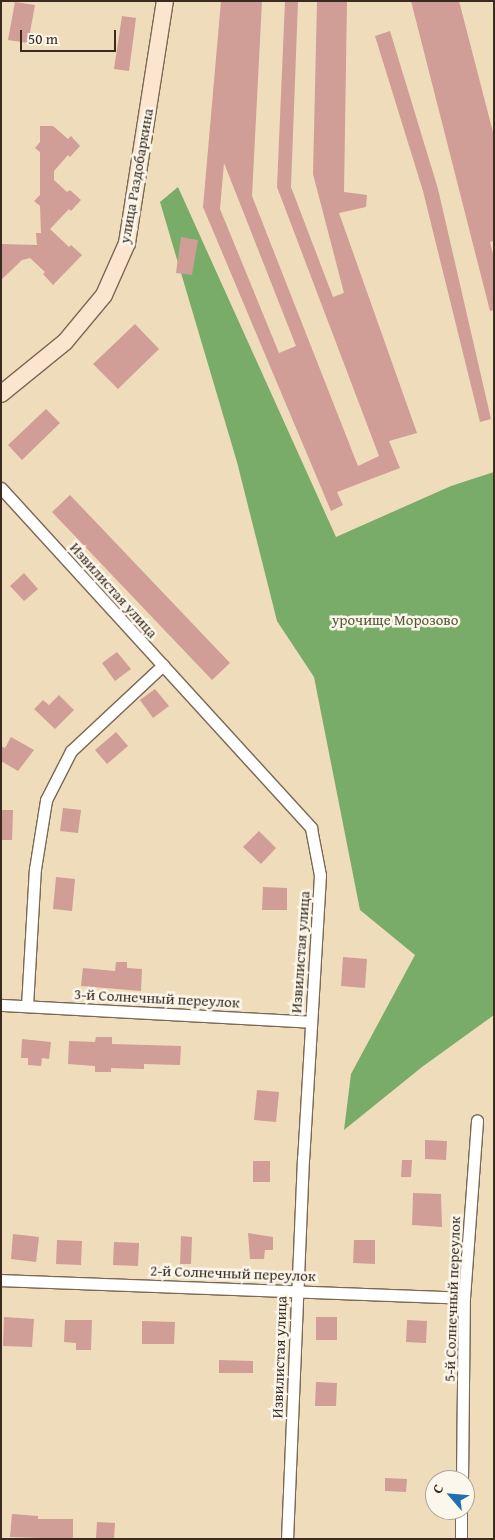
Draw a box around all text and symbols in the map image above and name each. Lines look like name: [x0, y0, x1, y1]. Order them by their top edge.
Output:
scale bar: [22, 20, 119, 52]
text: 50 m: [28, 28, 58, 49]
street label: улица Раздобаркина: [115, 107, 157, 245]
street label: Извилистая улица: [66, 538, 162, 642]
park label: урочище Морозово: [332, 611, 458, 629]
street label: Извилистая улица: [287, 890, 313, 1014]
street label: 3-й Солнечный переулок: [74, 985, 240, 1011]
street label: 5-й Солнечный переулок: [440, 1216, 464, 1382]
street label: 2-й Солнечный переулок: [150, 1261, 316, 1285]
street label: Извилистая улица: [268, 1295, 290, 1419]
north arrow: [425, 1470, 475, 1520]
text: С: [427, 1481, 448, 1497]

